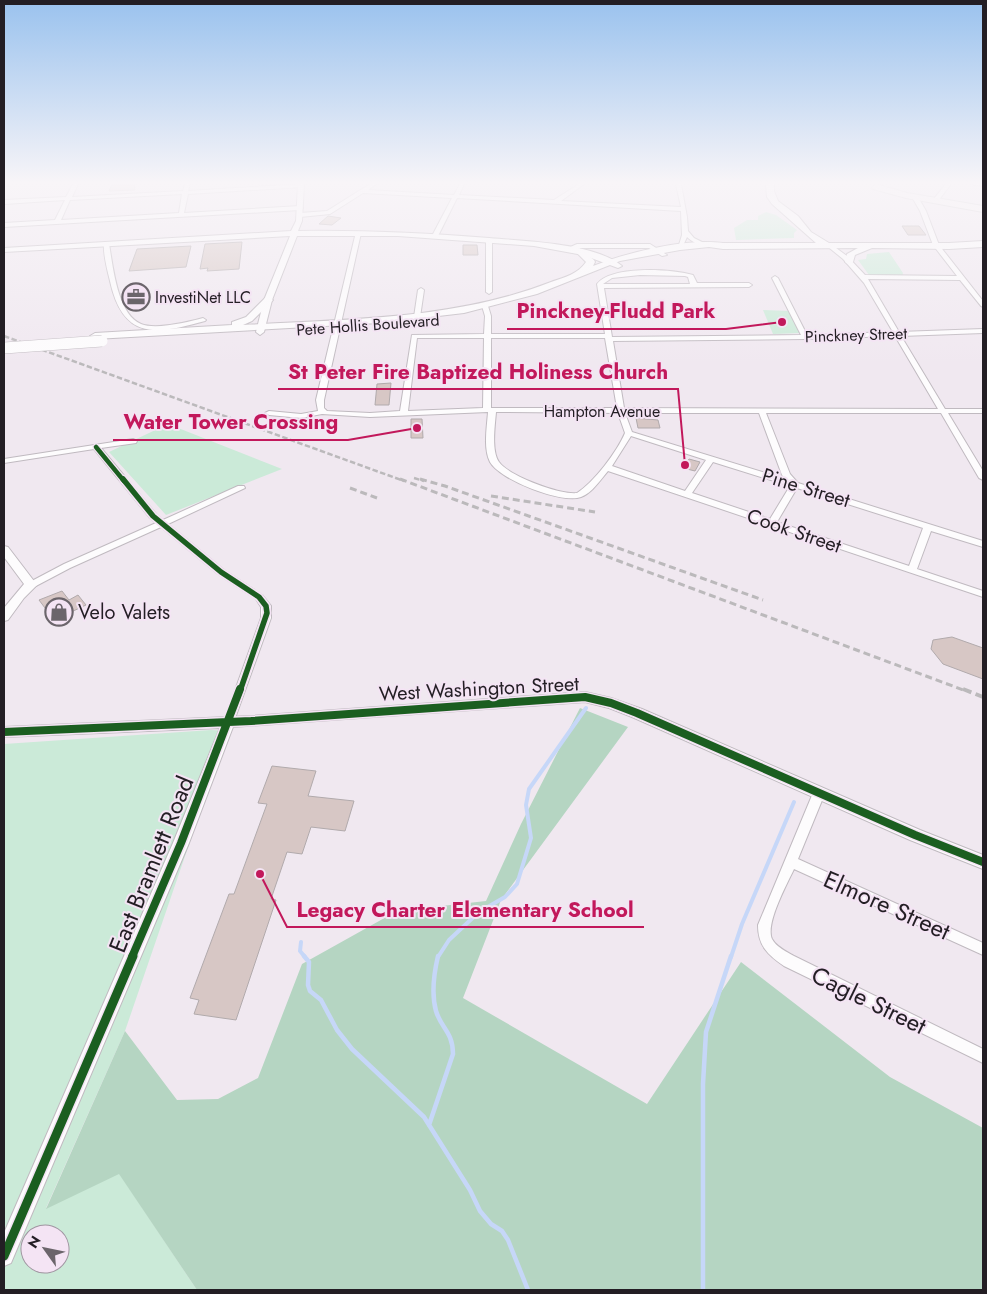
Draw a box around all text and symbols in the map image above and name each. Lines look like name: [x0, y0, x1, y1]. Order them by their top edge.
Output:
office icon: InvestiNet LLC: [121, 282, 151, 312]
place label: InvestiNet LLC: [155, 286, 251, 309]
callout: Pinckney-Fludd Park: [507, 293, 726, 329]
text: Pinckney-Fludd Park: [517, 296, 715, 326]
street label: Pete Hollis Boulevard: [296, 309, 440, 341]
street label: Pinckney Street: [804, 322, 908, 348]
callout: St Peter Fire Baptized Holiness Church: [278, 353, 678, 389]
text: St Peter Fire Baptized Holiness Church: [288, 357, 668, 387]
street label: Hampton Avenue: [544, 400, 660, 423]
callout: Water Tower Crossing: [113, 404, 348, 440]
text: Water Tower Crossing: [124, 407, 338, 437]
street label: Pine Street: [758, 461, 854, 515]
street label: Cook Street: [743, 501, 845, 561]
shop icon: Velo Valets: [44, 597, 74, 627]
place label: Velo Valets: [78, 598, 170, 627]
street label: West Washington Street: [378, 669, 580, 709]
street label: East Bramlett Road: [100, 770, 202, 958]
street label: Elmore Street: [818, 862, 956, 949]
callout: Legacy Charter Elementary School: [287, 891, 644, 927]
text: Legacy Charter Elementary School: [296, 895, 634, 925]
street label: Cagle Street: [806, 957, 933, 1043]
north arrow: [20, 1224, 70, 1274]
text: N: [23, 1232, 46, 1252]

